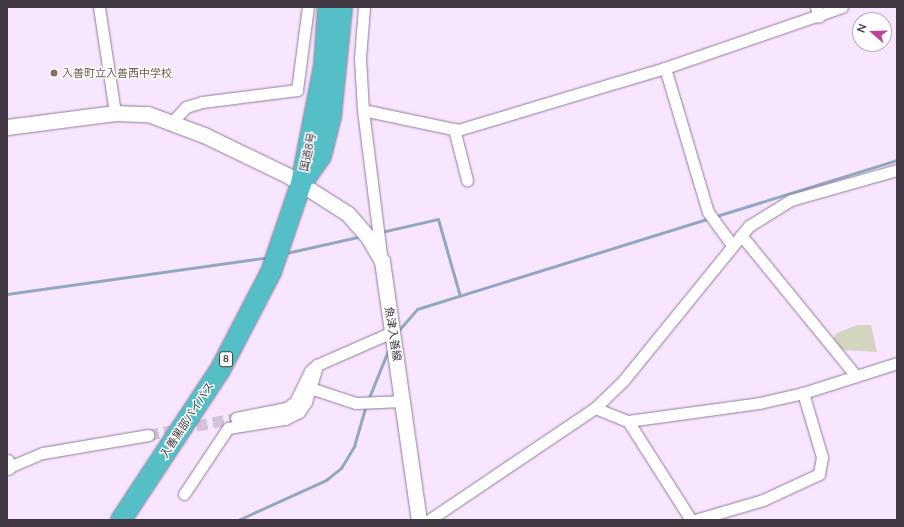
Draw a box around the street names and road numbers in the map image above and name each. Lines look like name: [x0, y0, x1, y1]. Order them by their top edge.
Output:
street label: 国道8号: [297, 131, 319, 173]
street label: 魚津入善線: [382, 306, 404, 362]
road number: 8: [219, 351, 233, 367]
street label: 入善黒部バイパス: [158, 380, 216, 460]

